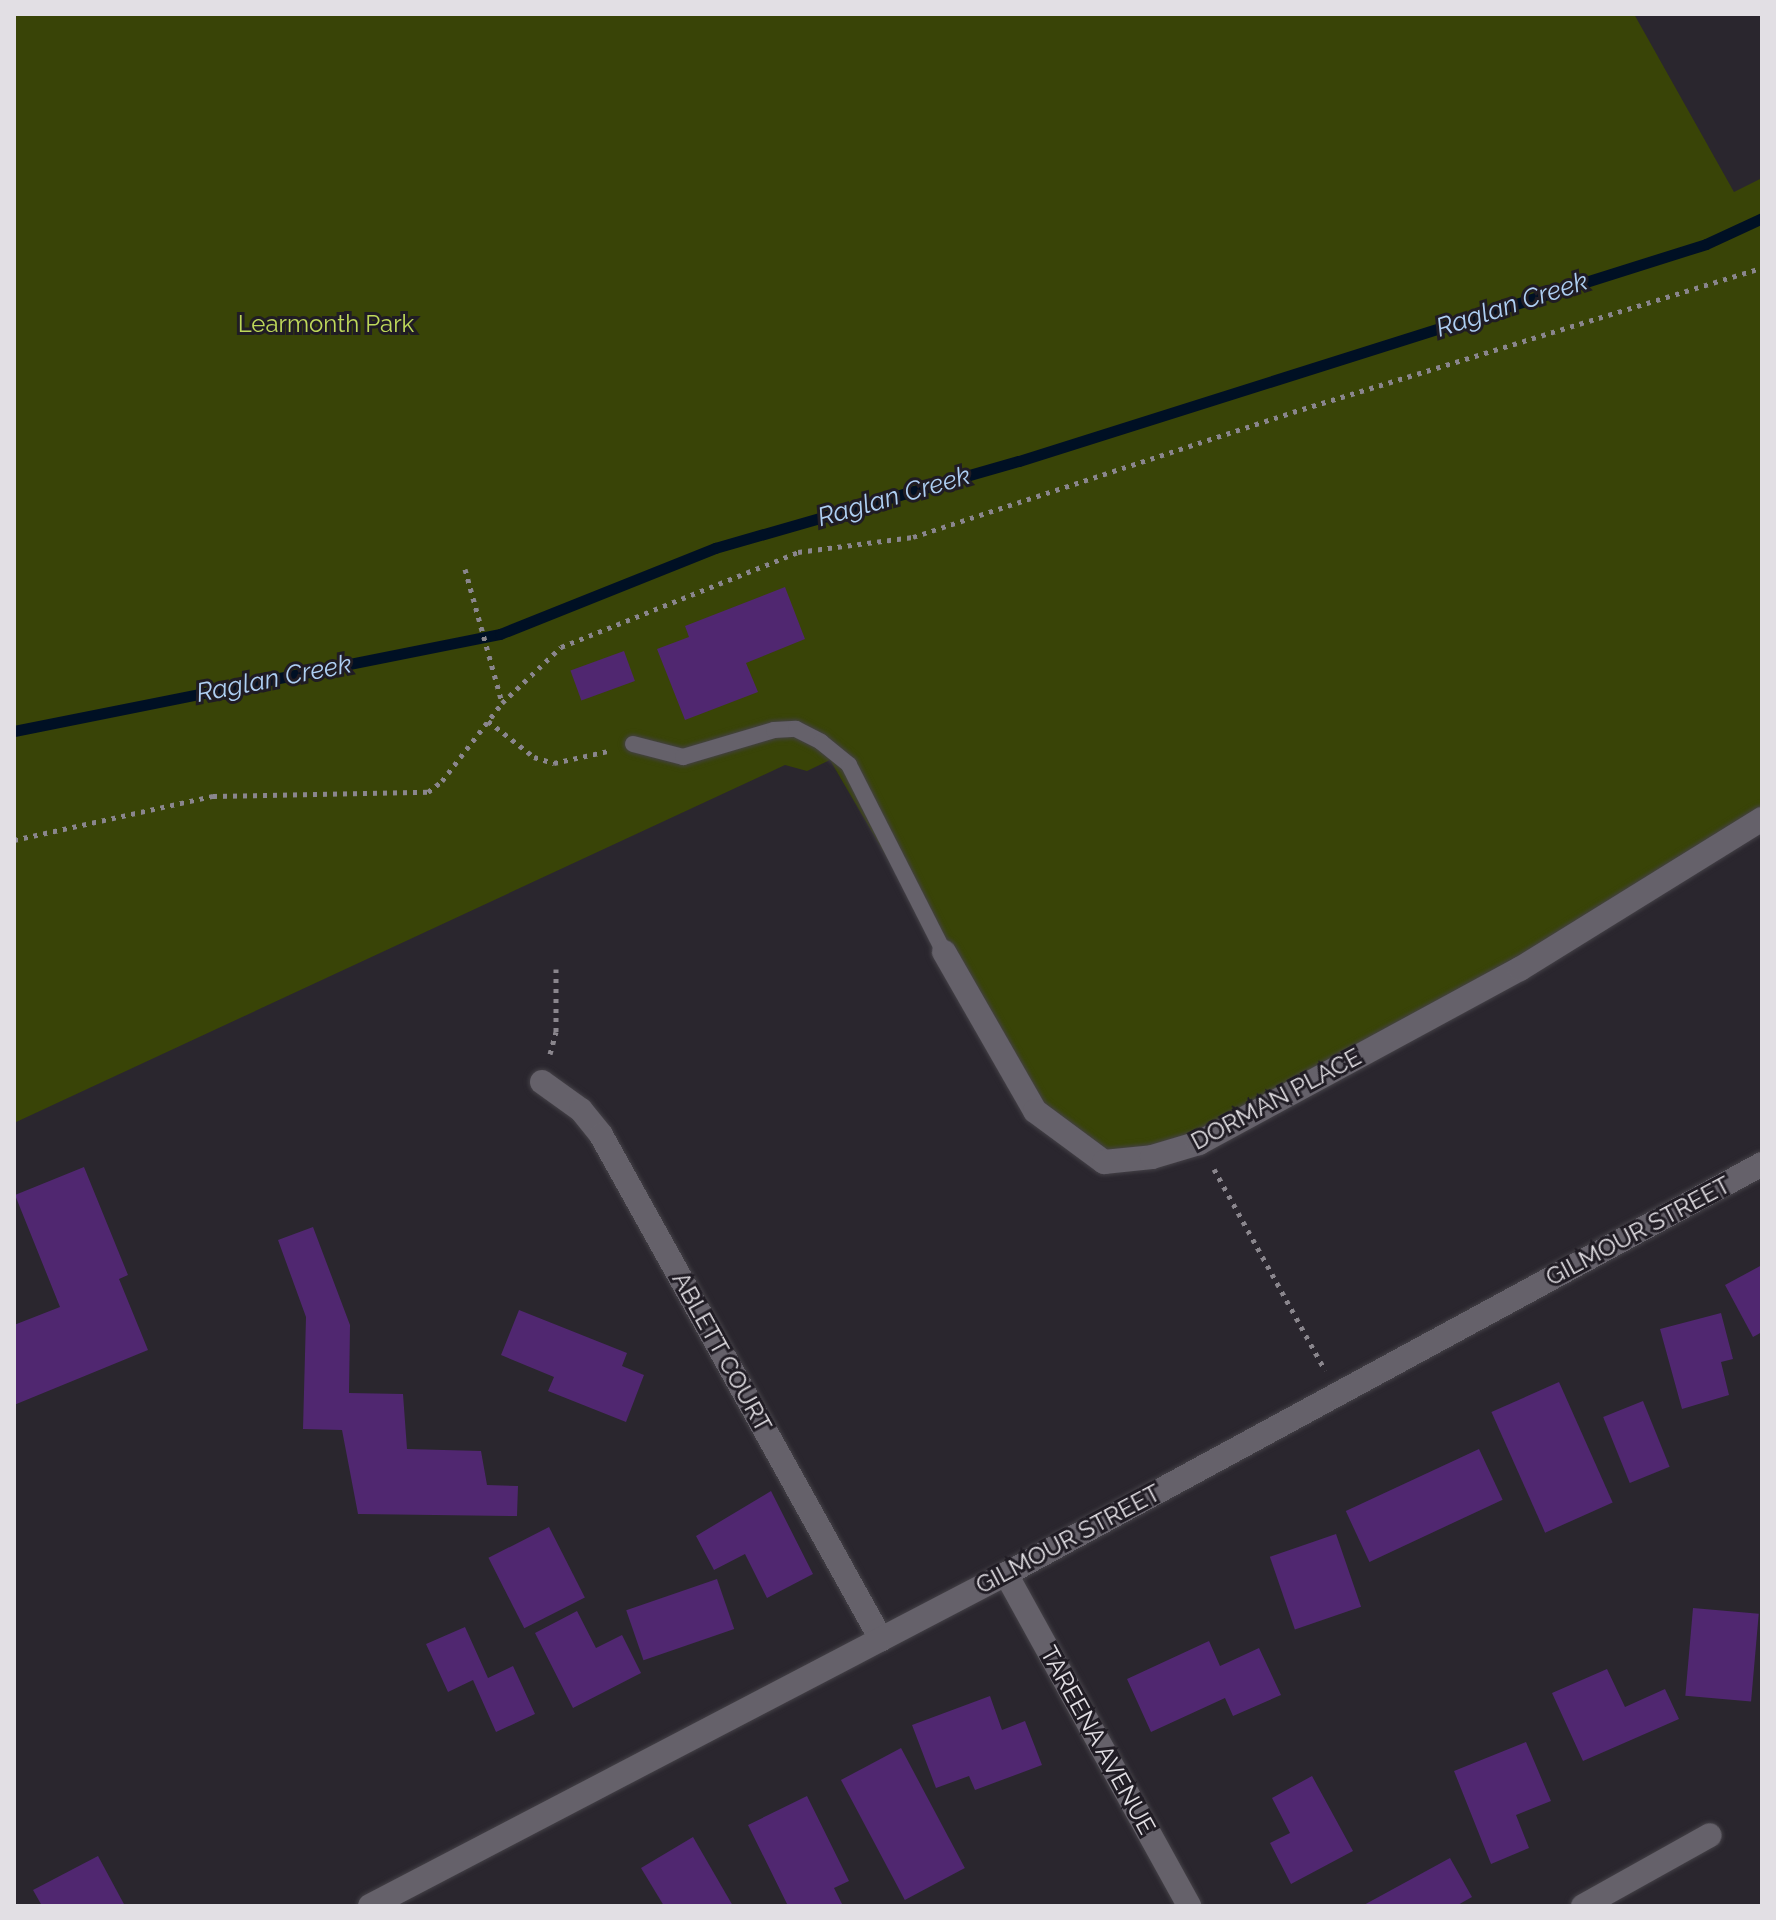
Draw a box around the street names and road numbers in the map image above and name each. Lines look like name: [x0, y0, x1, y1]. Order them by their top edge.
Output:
street label: DORMAN PLACE: [1186, 1042, 1366, 1156]
street label: GILMOUR STREET: [1541, 1170, 1735, 1292]
street label: ABLETT COURT: [666, 1267, 778, 1437]
street label: GILMOUR STREET: [971, 1478, 1165, 1600]
street label: TAREENA AVENUE: [1034, 1640, 1162, 1840]

